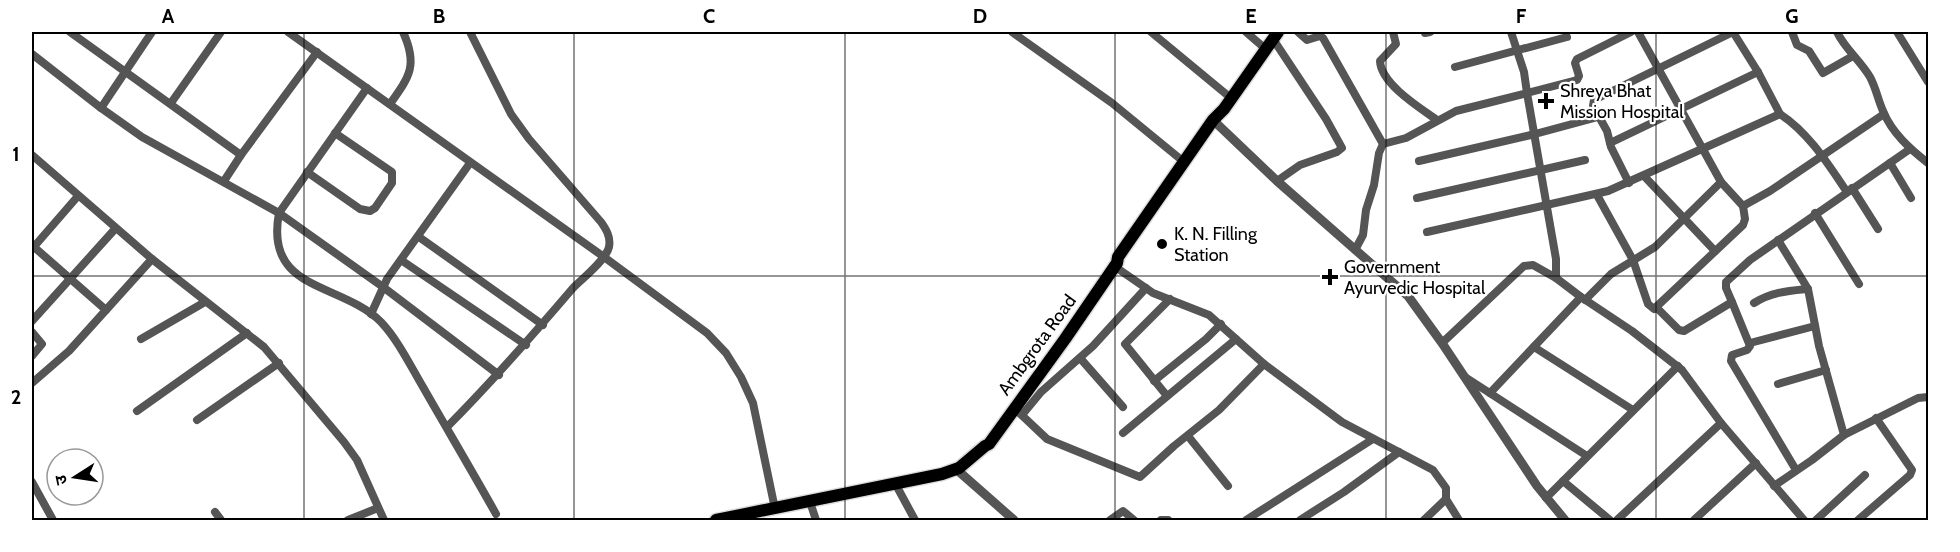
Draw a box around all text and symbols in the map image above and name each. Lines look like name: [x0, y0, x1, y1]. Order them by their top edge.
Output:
text: A: [162, 4, 175, 28]
text: B: [433, 4, 445, 28]
text: C: [703, 4, 715, 28]
text: D: [973, 4, 987, 28]
text: E: [1245, 4, 1257, 28]
text: F: [1516, 4, 1527, 28]
text: G: [1785, 4, 1799, 28]
place label: Shreya Bhat Mission Hospital: [1560, 80, 1684, 123]
marker: Shreya Bhat Mission Hospital: [1537, 92, 1555, 110]
text: 1: [12, 142, 20, 166]
place label: K. N. Filling Station: [1174, 223, 1258, 266]
marker: K. N. Filling Station: [1155, 237, 1169, 251]
place label: Government Ayurvedic Hospital: [1344, 256, 1486, 299]
marker: Government Ayurvedic Hospital: [1321, 268, 1339, 286]
street label: Ambgrota Road: [993, 290, 1081, 400]
text: 2: [11, 385, 21, 409]
north arrow: [45, 447, 105, 507]
text: उ: [50, 473, 71, 487]

